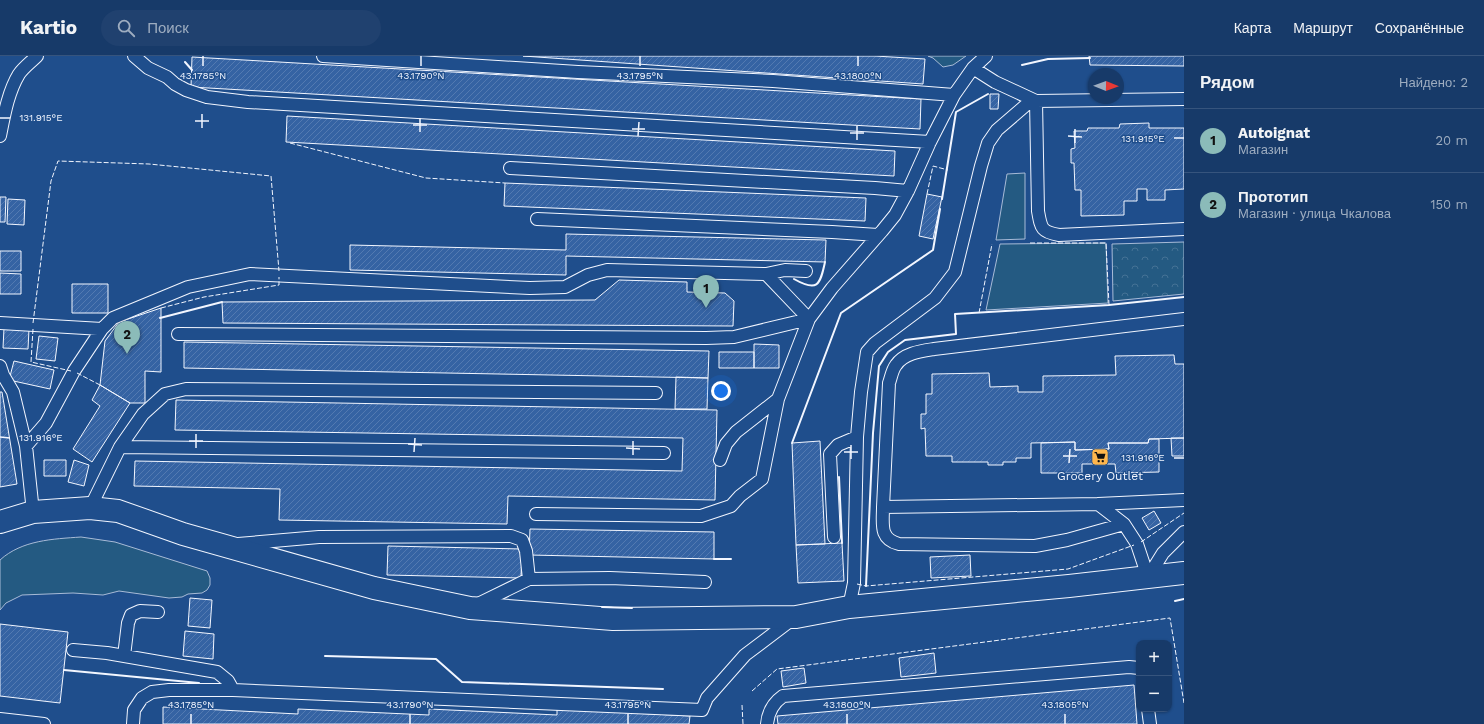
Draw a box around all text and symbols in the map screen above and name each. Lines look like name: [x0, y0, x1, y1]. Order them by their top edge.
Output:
search box: [101, 10, 381, 46]
text: Kartio: [20, 16, 77, 39]
icon: search: [115, 17, 137, 39]
text: Поиск: [147, 19, 189, 37]
text: Карта: [1234, 20, 1271, 36]
text: Маршрут: [1293, 20, 1353, 36]
text: Сохранённые: [1375, 20, 1464, 36]
north arrow: [1088, 68, 1124, 104]
text: 43.1785°N: [180, 70, 226, 81]
text: 43.1790°N: [397, 70, 445, 81]
text: 43.1795°N: [617, 70, 663, 81]
text: 43.1800°N: [834, 70, 882, 81]
text: Рядом: [1200, 72, 1255, 92]
text: Найдено: 2: [1399, 75, 1468, 90]
text: 131.915°E: [19, 112, 63, 123]
text: Autoignat: [1238, 124, 1310, 142]
text: 131.915°E: [1121, 133, 1165, 144]
text: 1: [1210, 133, 1216, 148]
text: 20 m: [1436, 133, 1468, 148]
text: Магазин: [1238, 142, 1288, 157]
text: Прототип: [1238, 188, 1308, 206]
text: 2: [1209, 197, 1217, 212]
text: 150 m: [1430, 197, 1468, 212]
text: Магазин · улица Чкалова: [1238, 206, 1391, 221]
pin: 1: [693, 275, 719, 308]
pin: 2: [114, 321, 140, 354]
your location: [711, 381, 731, 401]
text: 131.916°E: [19, 432, 63, 443]
supermarket icon: Grocery Outlet: [1090, 447, 1110, 467]
text: 131.916°E: [1121, 452, 1165, 463]
place label: Grocery Outlet: [1057, 469, 1143, 483]
map controls: [1136, 640, 1172, 712]
button: +: [1136, 640, 1172, 676]
button: −: [1136, 676, 1172, 712]
text: 43.1785°N: [168, 699, 214, 710]
text: 43.1790°N: [386, 699, 434, 710]
text: 43.1795°N: [605, 699, 651, 710]
text: 43.1800°N: [823, 699, 871, 710]
text: 43.1805°N: [1041, 699, 1089, 710]

